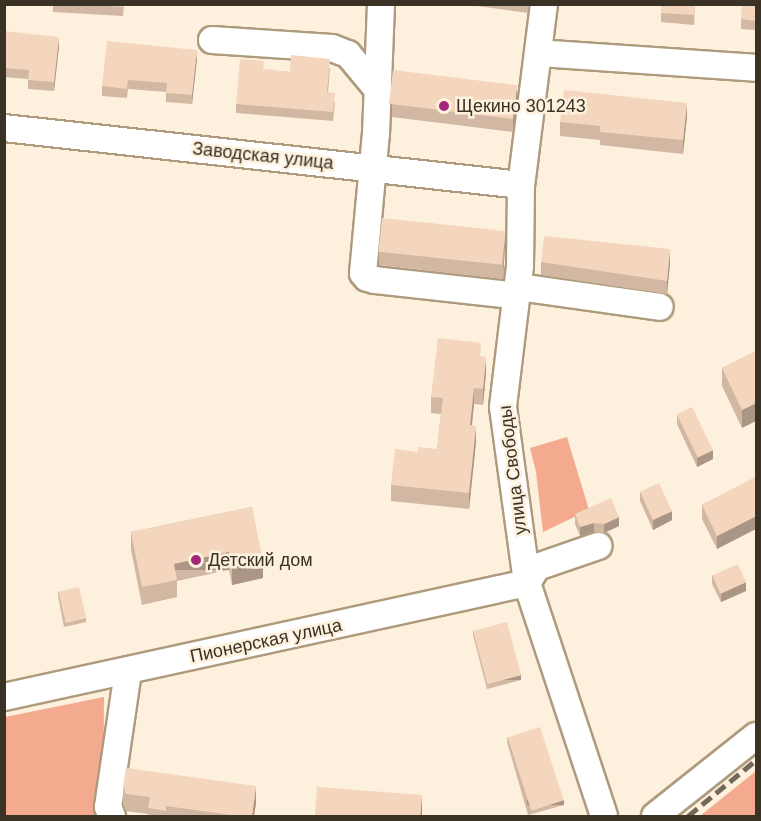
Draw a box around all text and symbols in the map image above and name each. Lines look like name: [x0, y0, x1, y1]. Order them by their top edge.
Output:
place label: Щекино 301243: [456, 95, 586, 117]
marker: Щекино 301243: [437, 99, 451, 113]
street label: Заводская улица: [191, 138, 335, 174]
street label: улица Свободы: [494, 404, 532, 536]
place label: Детский дом: [208, 549, 313, 571]
marker: Детский дом: [189, 553, 203, 567]
street label: Пионерская улица: [188, 614, 344, 668]

